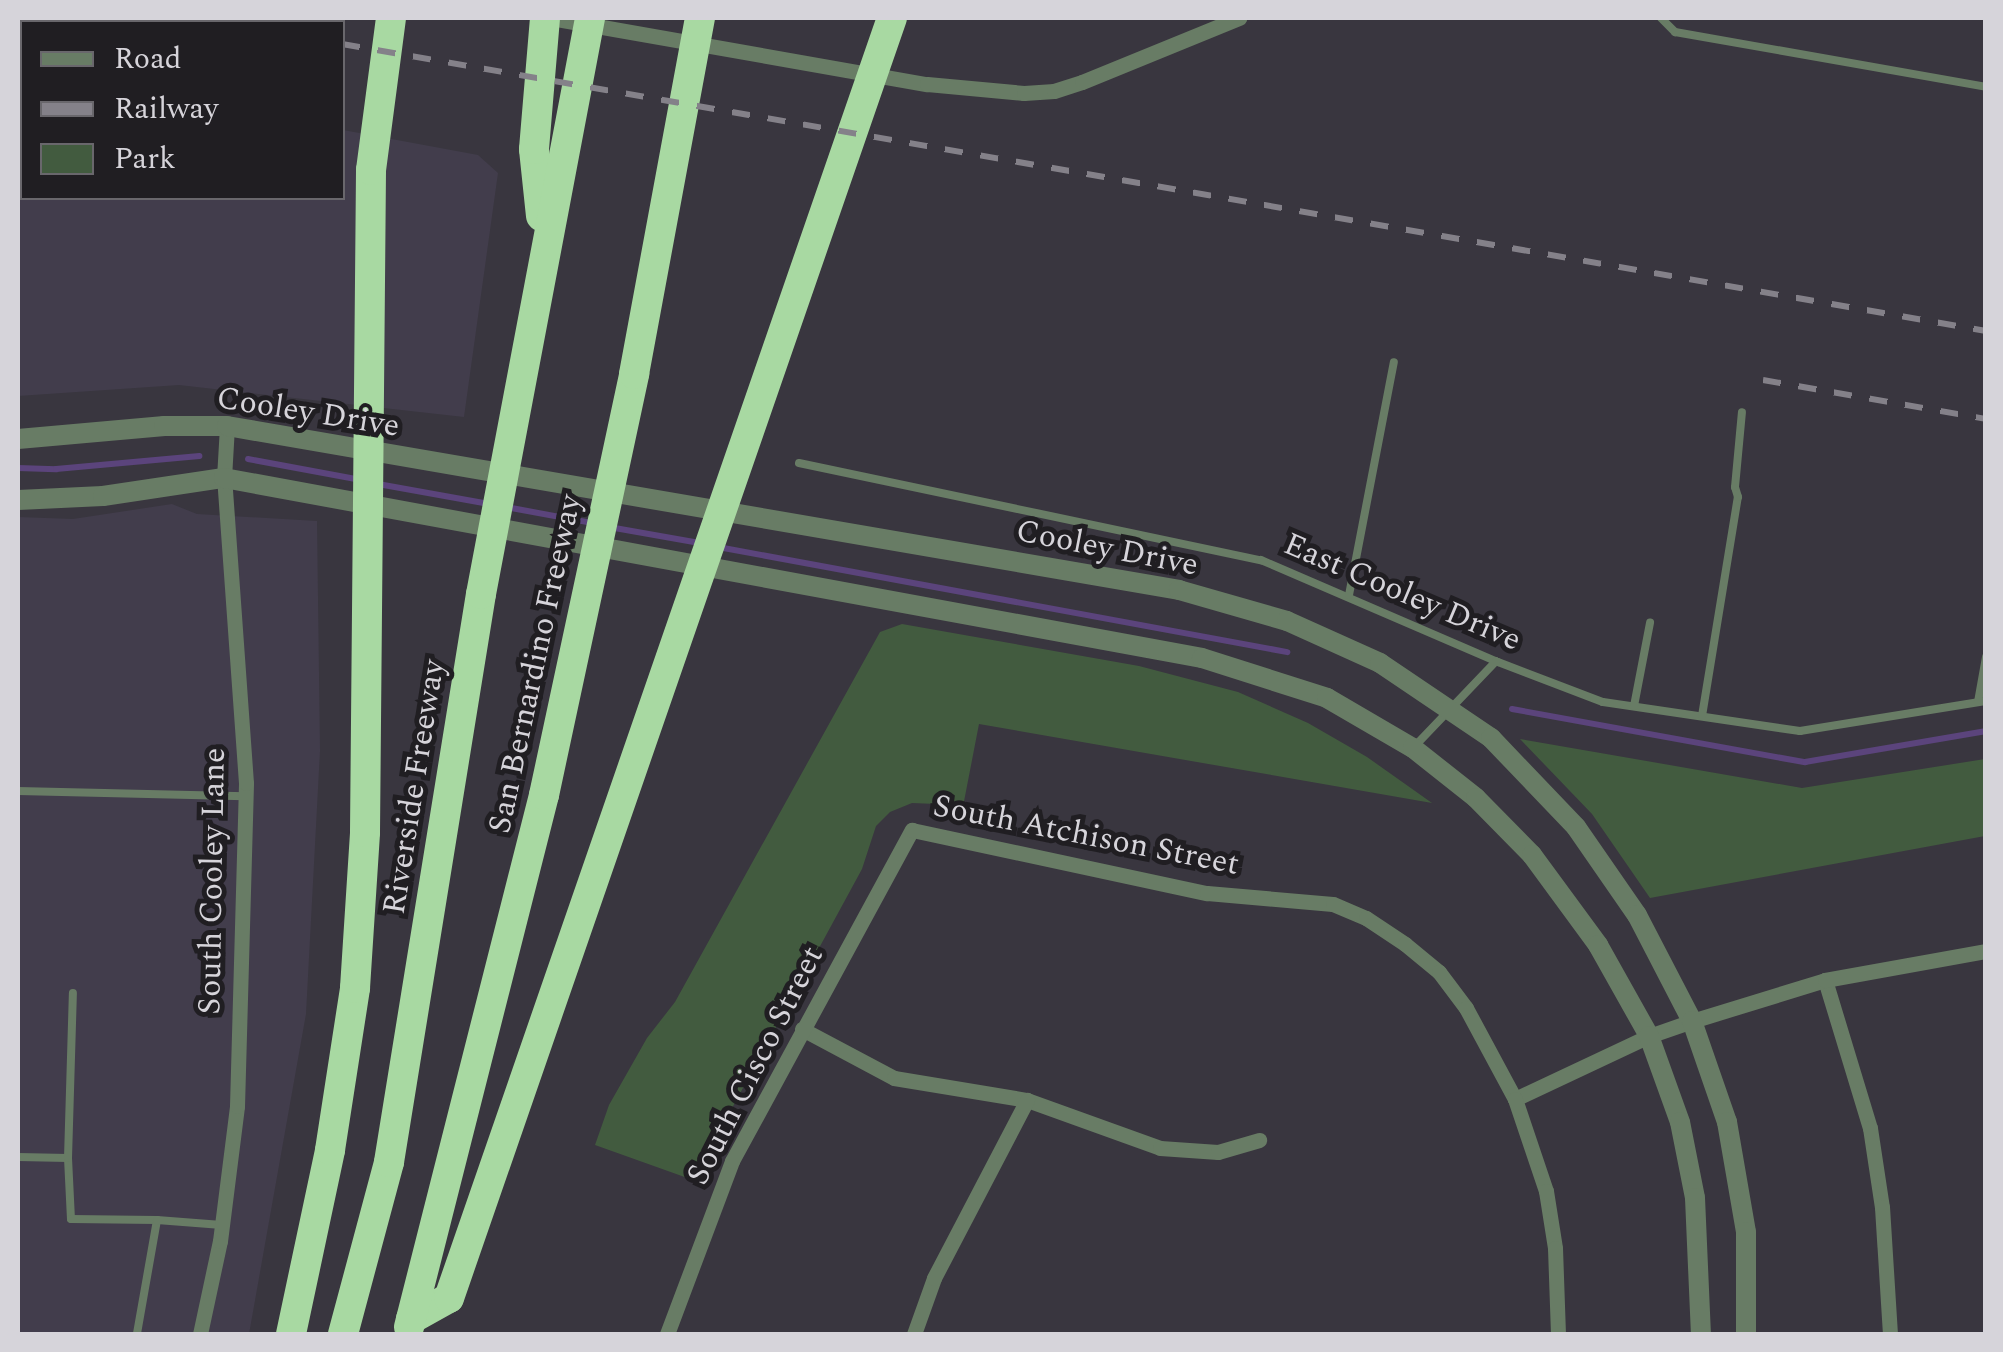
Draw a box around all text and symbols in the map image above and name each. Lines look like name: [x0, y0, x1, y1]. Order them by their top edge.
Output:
legend: [20, 20, 345, 200]
text: Road: [114, 36, 182, 82]
text: Railway: [114, 86, 219, 132]
text: Park: [114, 136, 176, 182]
street label: Cooley Drive: [214, 380, 402, 446]
street label: San Bernardino Freeway: [481, 491, 591, 837]
street label: Cooley Drive: [1013, 513, 1201, 585]
street label: East Cooley Drive: [1278, 526, 1526, 660]
street label: Riverside Freeway: [376, 657, 454, 917]
street label: South Cooley Lane: [191, 747, 235, 1015]
street label: South Atchison Street: [930, 788, 1242, 884]
street label: South Cisco Street: [679, 940, 833, 1192]

